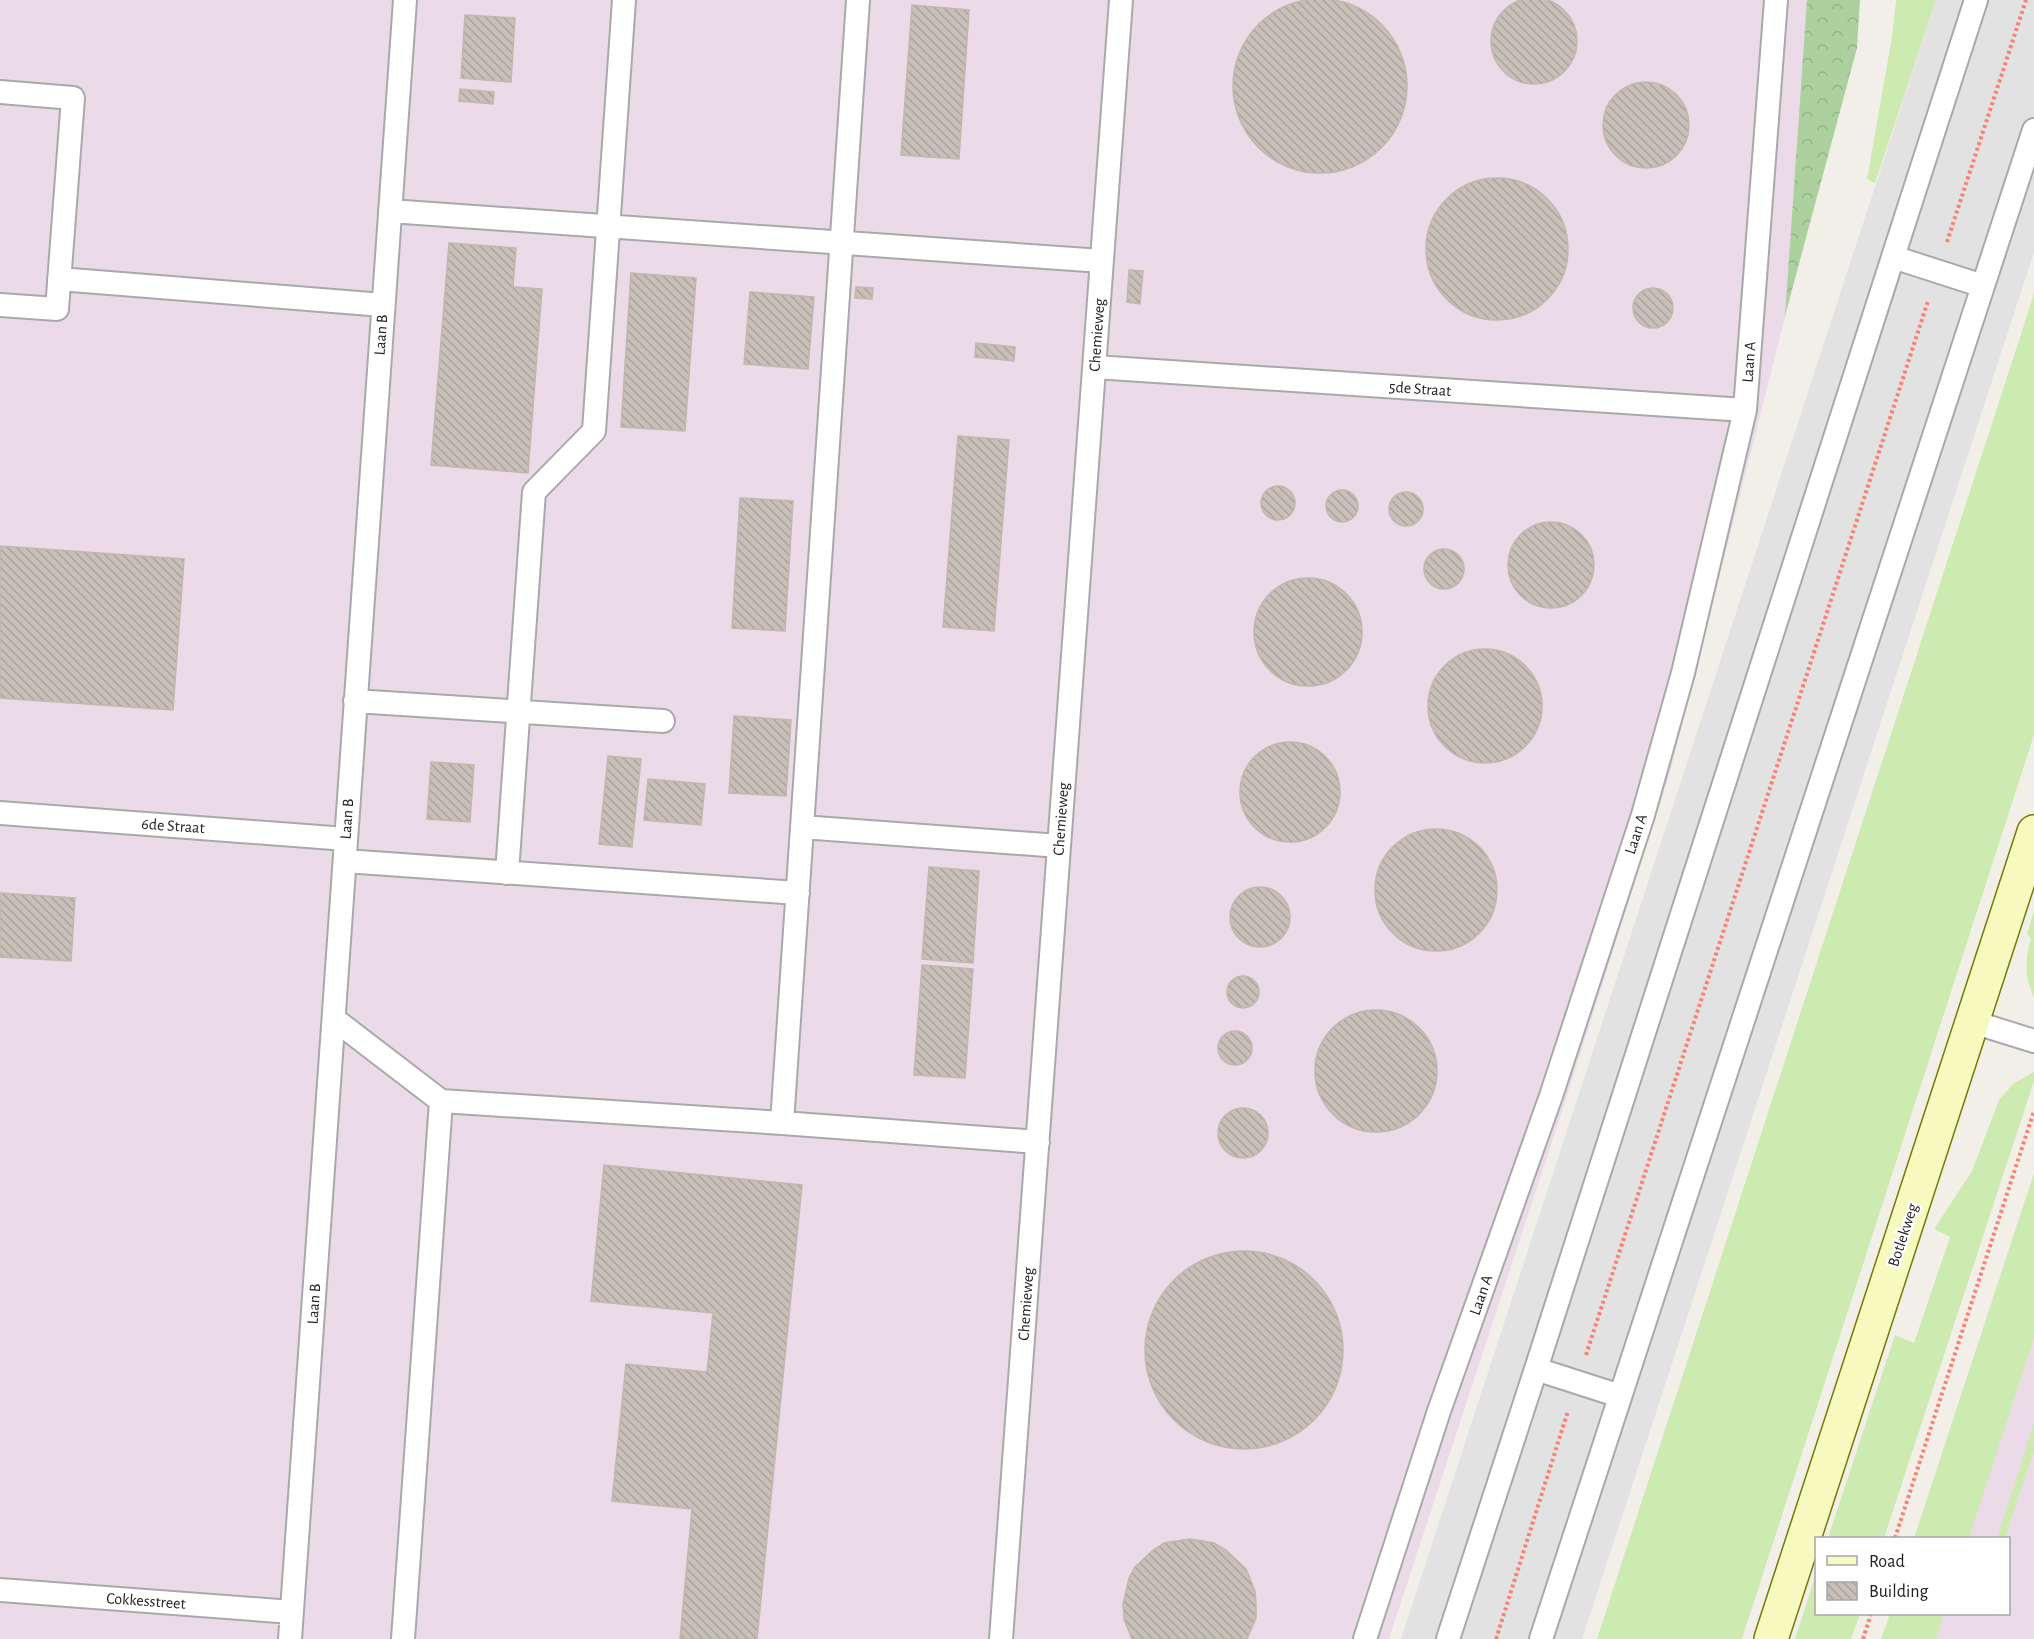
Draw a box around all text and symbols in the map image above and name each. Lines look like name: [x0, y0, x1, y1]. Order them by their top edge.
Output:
street label: Chemieweg: [1086, 298, 1108, 372]
street label: Laan B: [372, 314, 390, 356]
street label: Laan A: [1740, 341, 1758, 383]
street label: 5de Straat: [1388, 379, 1452, 399]
street label: Chemieweg: [1050, 782, 1072, 856]
street label: Laan B: [338, 798, 356, 840]
street label: Laan A: [1622, 812, 1650, 856]
street label: 6de Straat: [141, 816, 205, 836]
street label: Botlekweg: [1885, 1201, 1921, 1269]
street label: Chemieweg: [1015, 1267, 1037, 1341]
street label: Laan A: [1467, 1273, 1495, 1317]
street label: Laan B: [305, 1283, 323, 1325]
legend: [1815, 1537, 2010, 1615]
text: Road: [1869, 1553, 1905, 1571]
text: Building: [1869, 1583, 1929, 1601]
street label: Cokkesstreet: [106, 1590, 186, 1612]

